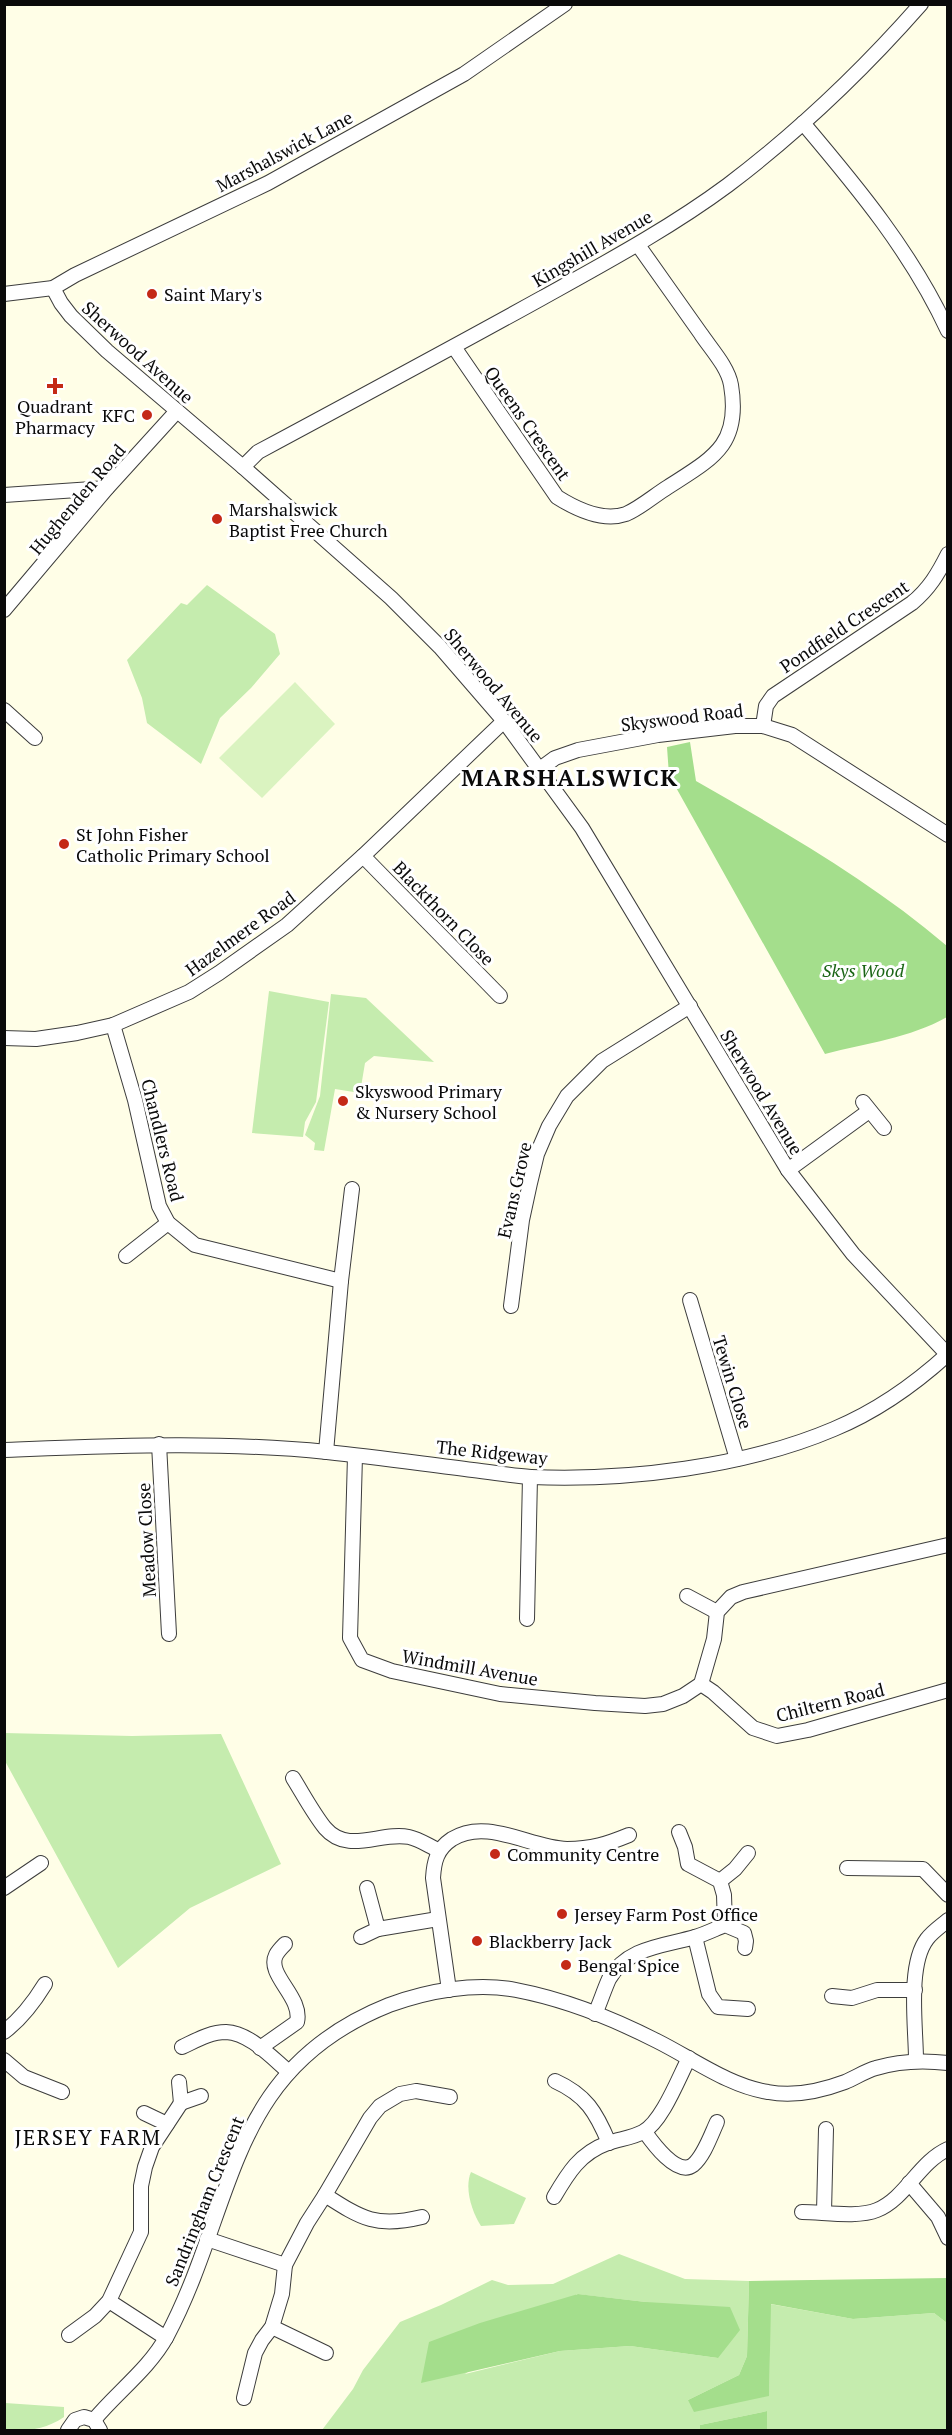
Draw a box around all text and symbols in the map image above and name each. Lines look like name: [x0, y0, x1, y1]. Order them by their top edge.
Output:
street label: Marshalswick Lane: [211, 105, 357, 197]
street label: Kingshill Avenue: [528, 204, 656, 292]
place label: Saint Mary's: [164, 282, 262, 306]
marker: Saint Mary's: [145, 287, 159, 301]
street label: Sherwood Avenue: [77, 296, 199, 408]
street label: Queens Crescent: [480, 361, 577, 485]
marker: Quadrant Pharmacy: [48, 379, 62, 393]
place label: Quadrant Pharmacy: [15, 394, 96, 439]
place label: KFC: [102, 403, 135, 427]
marker: KFC: [140, 408, 154, 422]
street label: Hughenden Road: [24, 439, 130, 559]
place label: Marshalswick Baptist Free Church: [229, 497, 388, 542]
marker: Marshalswick Baptist Free Church: [210, 512, 224, 526]
street label: Pondfield Crescent: [775, 574, 913, 678]
street label: Sherwood Avenue: [439, 623, 549, 747]
street label: Skyswood Road: [619, 698, 745, 736]
district label: MARSHALSWICK: [461, 761, 679, 793]
place label: St John Fisher Catholic Primary School: [76, 822, 270, 867]
marker: St John Fisher Catholic Primary School: [57, 837, 71, 851]
street label: Blackthorn Close: [388, 856, 500, 970]
street label: Hazelmere Road: [180, 885, 300, 981]
park label: Skys Wood: [822, 958, 904, 982]
street label: Sherwood Avenue: [715, 1025, 809, 1159]
street label: Chandlers Road: [136, 1076, 190, 1204]
place label: Skyswood Primary & Nursery School: [355, 1079, 503, 1124]
marker: Skyswood Primary & Nursery School: [336, 1094, 350, 1108]
street label: Evans Grove: [491, 1139, 537, 1241]
street label: Tewin Close: [707, 1332, 759, 1432]
street label: The Ridgeway: [435, 1434, 550, 1470]
street label: Meadow Close: [131, 1482, 161, 1598]
street label: Windmill Avenue: [400, 1643, 540, 1691]
street label: Chiltern Road: [773, 1677, 887, 1727]
place label: Community Centre: [507, 1842, 659, 1866]
marker: Community Centre: [488, 1847, 502, 1861]
place label: Jersey Farm Post Office: [574, 1902, 758, 1926]
marker: Jersey Farm Post Office: [555, 1907, 569, 1921]
place label: Blackberry Jack: [489, 1929, 612, 1953]
marker: Blackberry Jack: [470, 1934, 484, 1948]
place label: Bengal Spice: [578, 1953, 680, 1977]
marker: Bengal Spice: [559, 1958, 573, 1972]
street label: Sandringham Crescent: [159, 2112, 249, 2290]
district label: JERSEY FARM: [14, 2123, 162, 2151]

